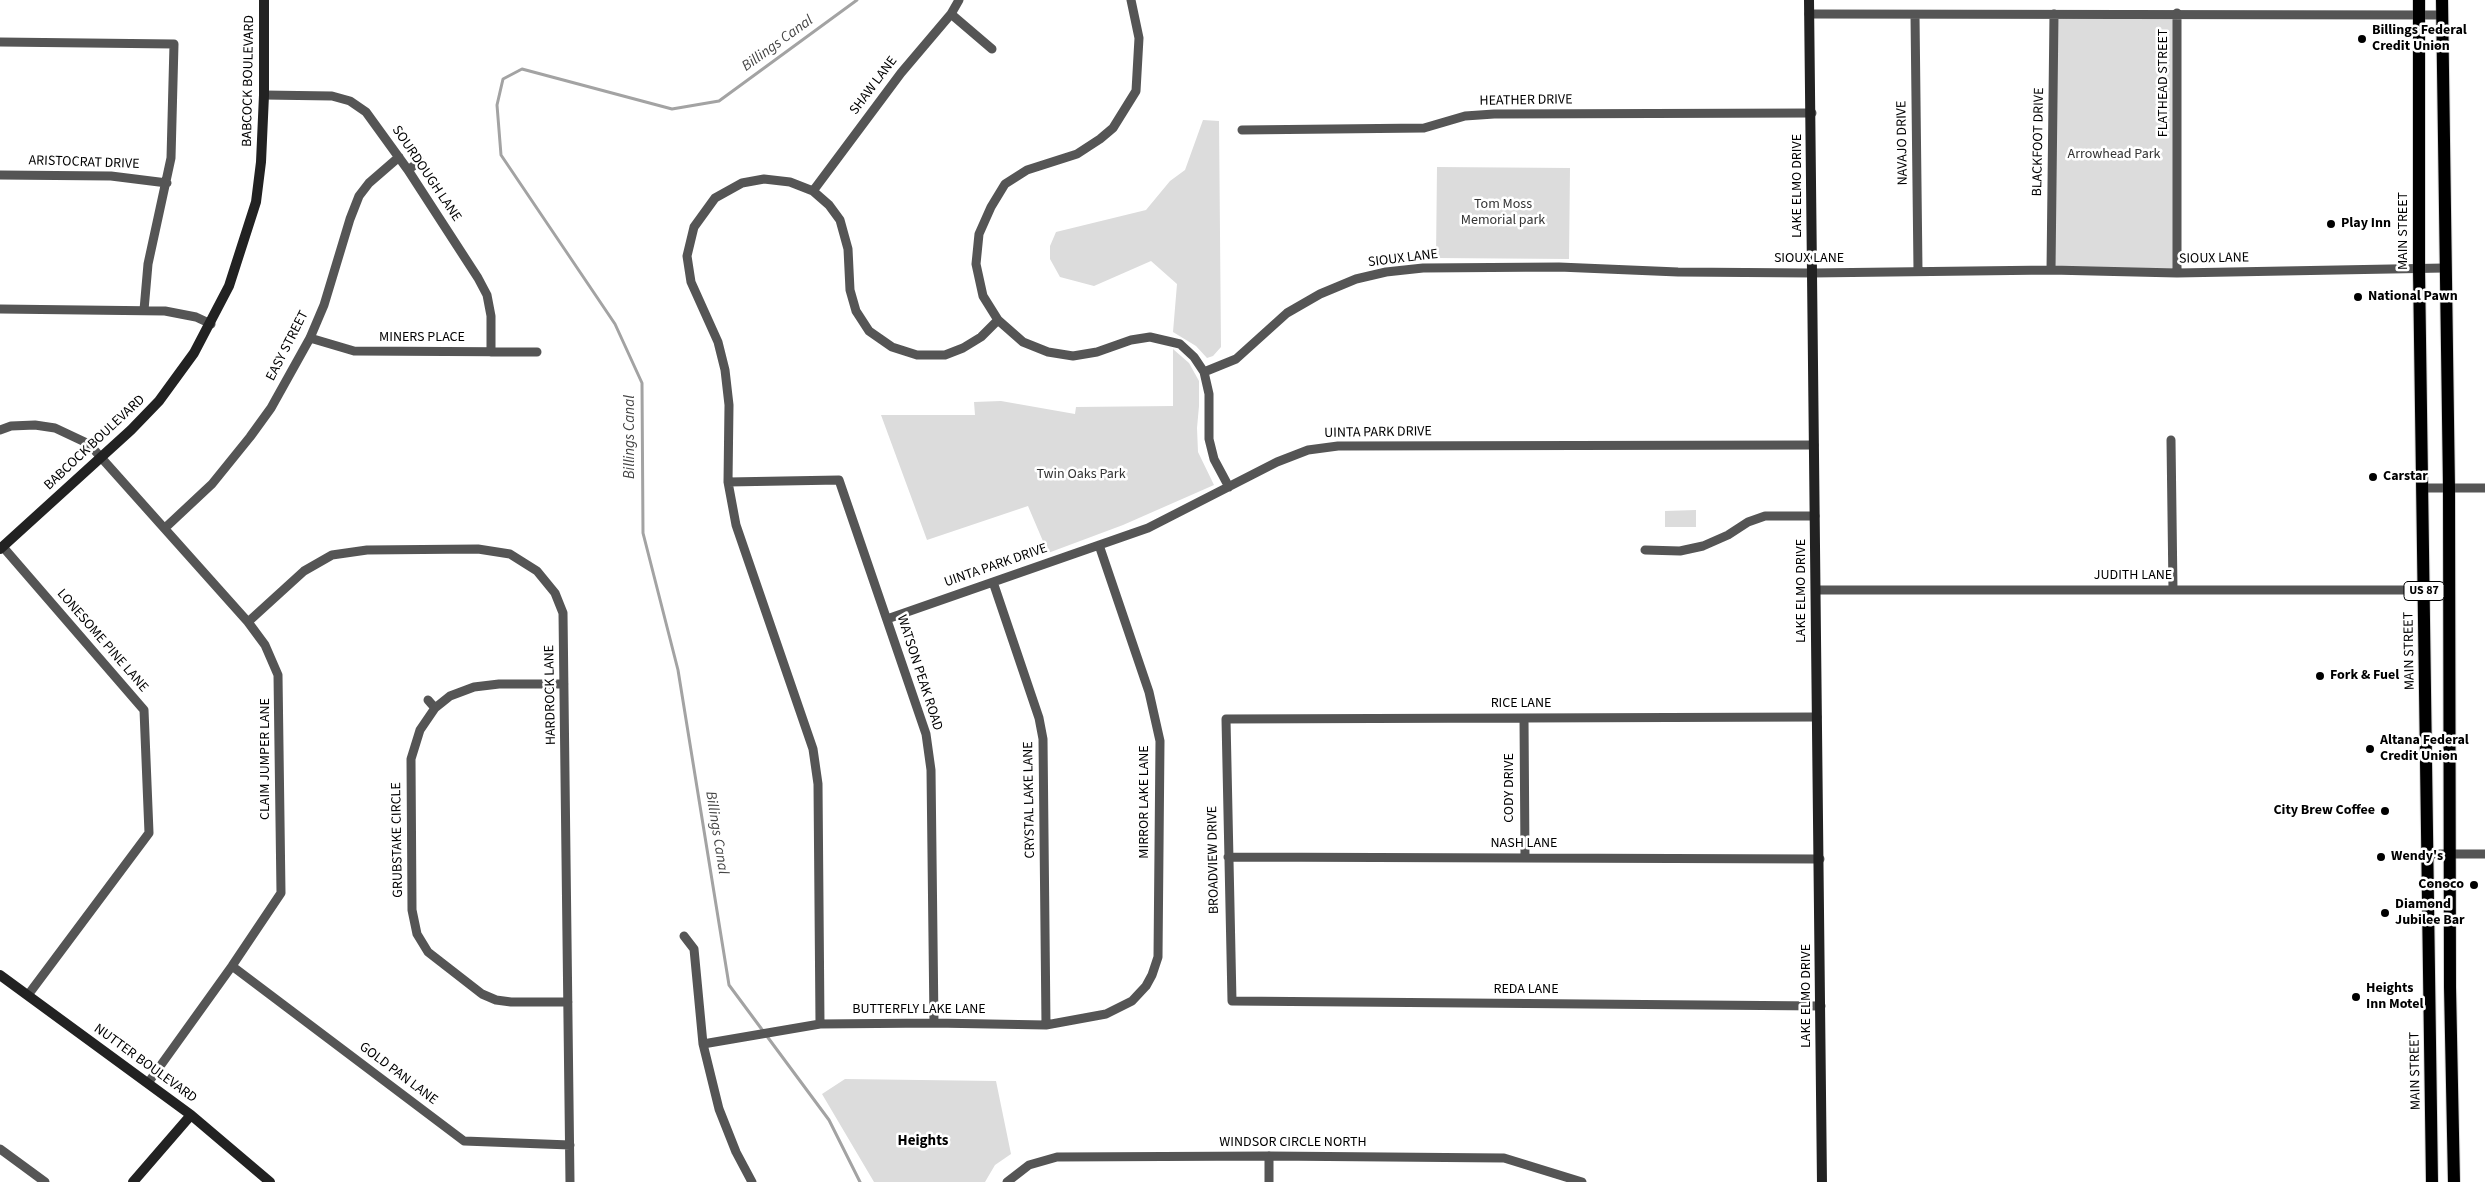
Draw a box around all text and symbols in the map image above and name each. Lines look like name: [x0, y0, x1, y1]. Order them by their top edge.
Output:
water label: Billings Canal: [739, 12, 817, 76]
street label: BABCOCK BOULEVARD: [239, 15, 259, 147]
place label: Billings Federal Credit Union: [2372, 23, 2467, 56]
street label: FLATHEAD STREET: [2156, 29, 2172, 137]
marker: Billings Federal Credit Union: [2356, 33, 2368, 45]
street label: SHAW LANE: [847, 53, 901, 119]
street label: BLACKFOOT DRIVE: [2030, 87, 2048, 197]
street label: HEATHER DRIVE: [1479, 92, 1573, 110]
street label: NAVAJO DRIVE: [1894, 100, 1912, 186]
street label: SOURDOUGH LANE: [388, 123, 464, 225]
street label: LAKE ELMO DRIVE: [1790, 134, 1806, 238]
park label: Arrowhead Park: [2068, 147, 2160, 163]
street label: ARISTOCRAT DRIVE: [28, 153, 140, 173]
street label: MAIN STREET: [2396, 192, 2412, 270]
park label: Tom Moss Memorial park: [1461, 197, 1545, 230]
place label: Play Inn: [2341, 216, 2391, 232]
marker: Play Inn: [2325, 218, 2337, 230]
street label: SIOUX LANE: [1367, 246, 1439, 272]
street label: SIOUX LANE: [2179, 250, 2249, 268]
street label: SIOUX LANE: [1774, 251, 1844, 267]
place label: National Pawn: [2368, 289, 2458, 305]
marker: National Pawn: [2352, 291, 2364, 303]
street label: EASY STREET: [263, 308, 313, 384]
street label: MINERS PLACE: [379, 330, 465, 346]
street label: BABCOCK BOULEVARD: [41, 392, 149, 494]
water label: Billings Canal: [622, 395, 640, 479]
street label: UINTA PARK DRIVE: [1324, 424, 1432, 442]
park label: Twin Oaks Park: [1036, 467, 1126, 483]
place label: Carstar: [2383, 469, 2428, 485]
marker: Carstar: [2367, 471, 2379, 483]
street label: LAKE ELMO DRIVE: [1794, 539, 1810, 643]
street label: UINTA PARK DRIVE: [942, 541, 1050, 591]
street label: JUDITH LANE: [2094, 568, 2172, 584]
road number: US 87: [2404, 582, 2444, 600]
street label: LONESOME PINE LANE: [53, 586, 151, 696]
street label: MAIN STREET: [2401, 612, 2419, 690]
street label: WATSON PEAK ROAD: [892, 613, 946, 733]
street label: HARDROCK LANE: [542, 645, 560, 745]
place label: Fork & Fuel: [2330, 668, 2399, 684]
marker: Fork & Fuel: [2314, 670, 2326, 682]
street label: RICE LANE: [1491, 696, 1551, 712]
street label: CLAIM JUMPER LANE: [258, 698, 274, 820]
place label: Altana Federal Credit Union: [2380, 733, 2469, 766]
street label: CRYSTAL LAKE LANE: [1021, 741, 1039, 859]
marker: Altana Federal Credit Union: [2364, 743, 2376, 755]
street label: MIRROR LAKE LANE: [1137, 745, 1153, 859]
street label: CODY DRIVE: [1502, 753, 1518, 823]
street label: GRUBSTAKE CIRCLE: [389, 782, 407, 898]
water label: Billings Canal: [701, 790, 731, 876]
place label: City Brew Coffee: [2273, 803, 2375, 819]
marker: City Brew Coffee: [2379, 805, 2391, 817]
street label: BROADVIEW DRIVE: [1205, 806, 1223, 914]
street label: NASH LANE: [1491, 836, 1557, 852]
place label: Wendy's: [2391, 849, 2443, 865]
marker: Wendy's: [2375, 851, 2387, 863]
place label: Conoco: [2418, 877, 2464, 893]
marker: Conoco: [2468, 879, 2480, 891]
place label: Diamond Jubilee Bar: [2395, 897, 2465, 930]
marker: Diamond Jubilee Bar: [2379, 907, 2391, 919]
street label: LAKE ELMO DRIVE: [1799, 944, 1815, 1048]
place label: Heights Inn Motel: [2366, 981, 2423, 1014]
street label: REDA LANE: [1493, 982, 1559, 998]
marker: Heights Inn Motel: [2350, 991, 2362, 1003]
street label: BUTTERFLY LAKE LANE: [852, 1002, 986, 1018]
street label: NUTTER BOULEVARD: [90, 1021, 200, 1107]
street label: MAIN STREET: [2407, 1032, 2425, 1110]
street label: GOLD PAN LANE: [356, 1039, 440, 1109]
district label: Heights: [898, 1133, 948, 1151]
street label: WINDSOR CIRCLE NORTH: [1219, 1135, 1367, 1151]

